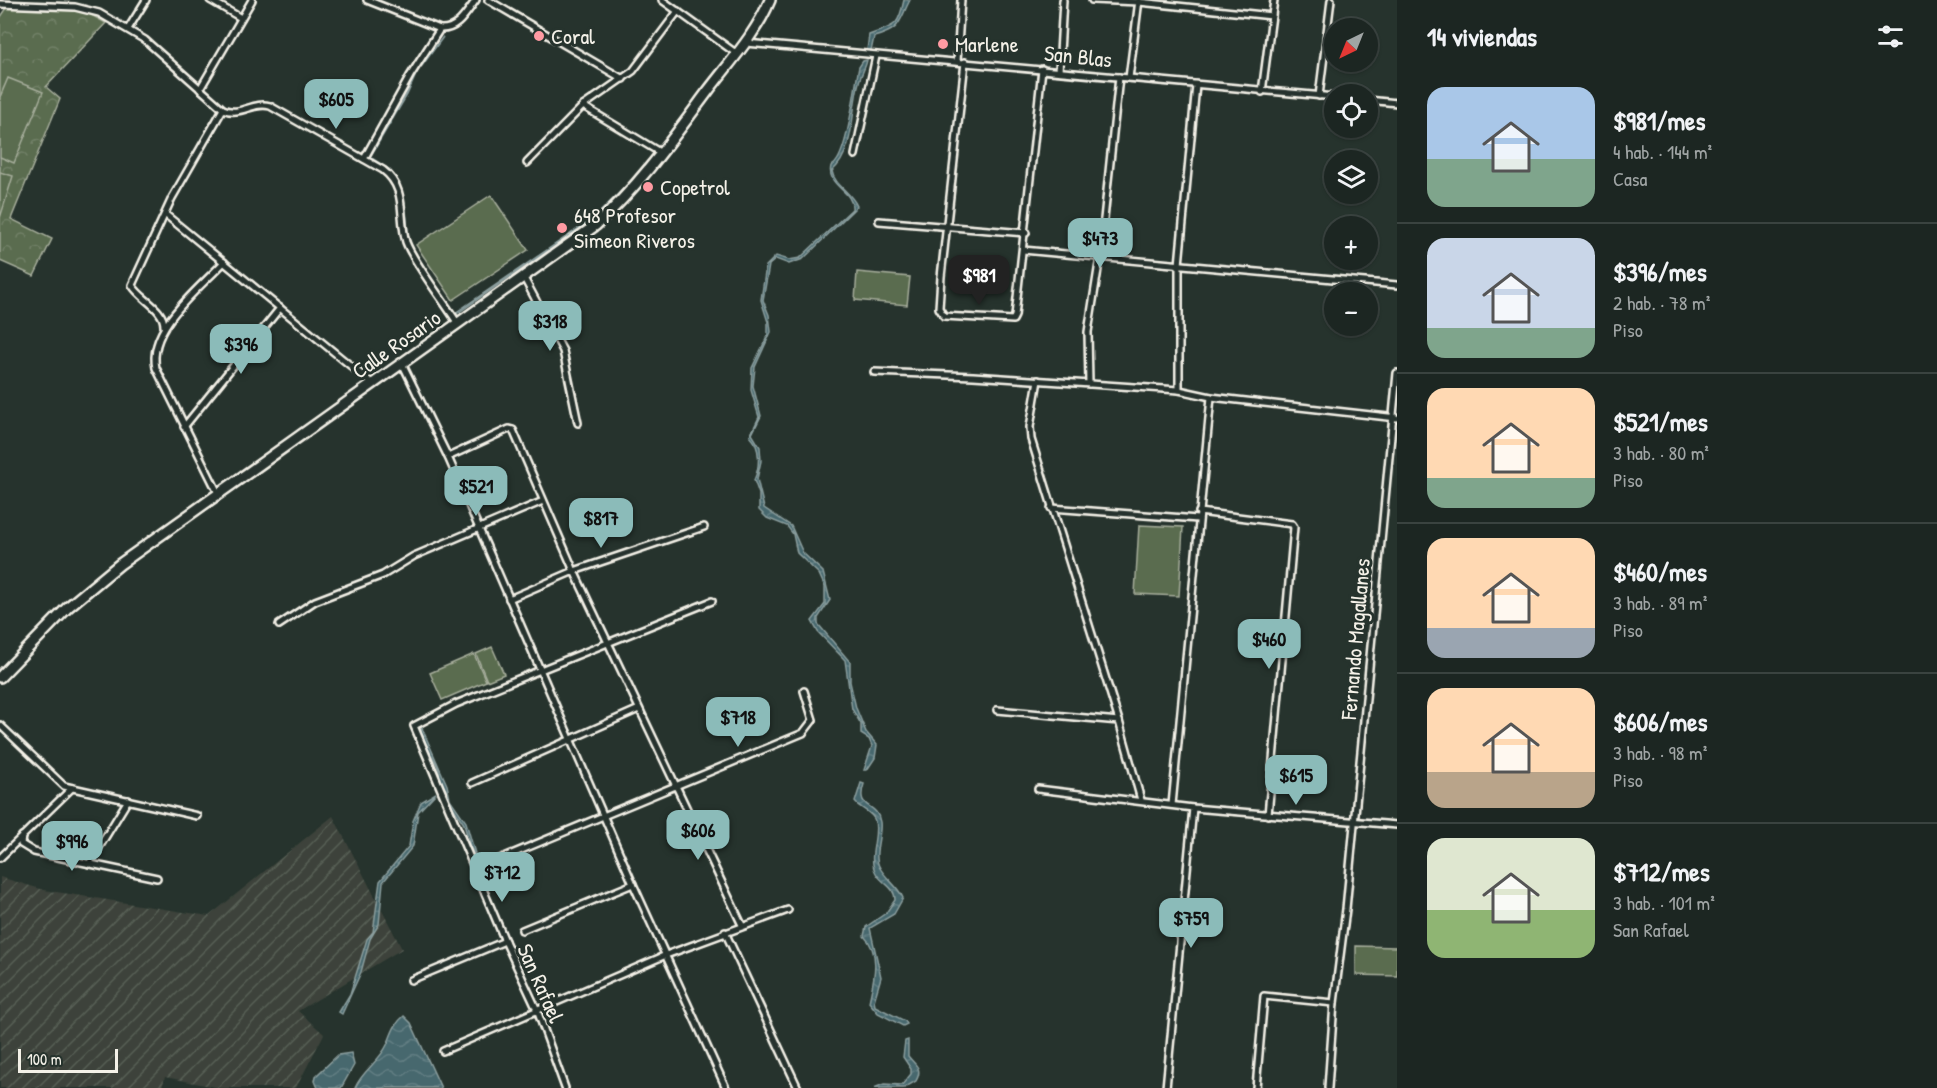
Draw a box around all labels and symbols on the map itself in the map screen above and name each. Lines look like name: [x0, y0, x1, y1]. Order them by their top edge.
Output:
north arrow: [1324, 18, 1378, 72]
place label: Coral: [551, 21, 595, 51]
marker: Coral: [532, 29, 546, 43]
place label: Marlene: [955, 29, 1019, 59]
marker: Marlene: [936, 37, 950, 51]
street label: San Blas: [1043, 38, 1113, 74]
pin: $605: [300, 79, 372, 130]
place label: Copetrol: [660, 172, 730, 202]
marker: Copetrol: [641, 180, 655, 194]
place label: 648 Profesor Simeon Riveros: [574, 200, 695, 255]
pin: $473: [1064, 218, 1136, 269]
marker: 648 Profesor Simeon Riveros: [555, 221, 569, 235]
pin: $981: [943, 255, 1015, 306]
pin: $318: [514, 301, 586, 352]
street label: Calle Rosario: [346, 302, 447, 386]
pin: $396: [205, 324, 277, 375]
pin: $521: [440, 466, 512, 517]
pin: $817: [565, 498, 637, 549]
street label: Fernando Magallanes: [1333, 557, 1377, 722]
pin: $460: [1233, 619, 1305, 670]
pin: $718: [702, 697, 774, 748]
pin: $615: [1260, 755, 1332, 806]
pin: $606: [662, 810, 734, 861]
pin: $996: [36, 821, 108, 872]
pin: $712: [466, 852, 538, 903]
pin: $759: [1155, 898, 1227, 949]
street label: San Rafael: [510, 939, 572, 1027]
scale bar: [18, 1046, 118, 1074]

